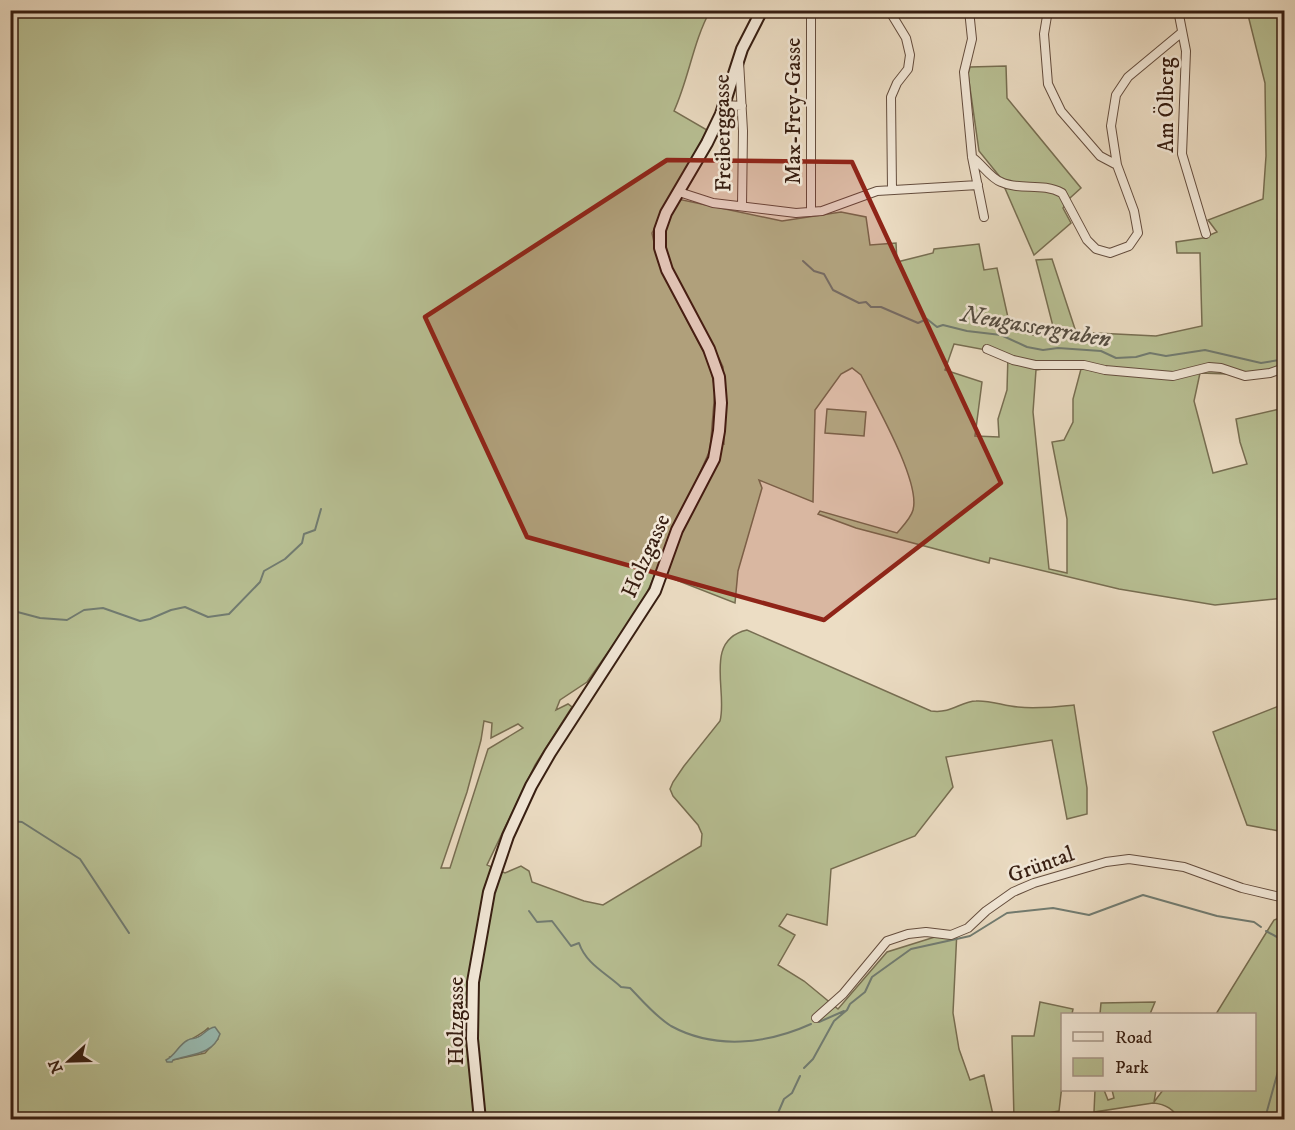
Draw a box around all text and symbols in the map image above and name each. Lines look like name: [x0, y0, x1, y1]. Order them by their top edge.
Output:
street label: Max-Frey-Gasse: [780, 38, 807, 184]
street label: Am Ölberg: [1153, 57, 1180, 153]
street label: Freiberggasse: [708, 74, 738, 192]
water label: Neugassergraben: [957, 299, 1113, 355]
street label: Holzgasse: [616, 510, 676, 602]
street label: Grüntal: [1004, 840, 1078, 889]
street label: Holzgasse: [443, 977, 470, 1065]
legend: [1061, 1013, 1256, 1091]
text: Road: [1115, 1027, 1152, 1049]
north arrow: [39, 1031, 99, 1091]
text: N: [44, 1056, 68, 1076]
text: Park: [1115, 1057, 1149, 1079]

